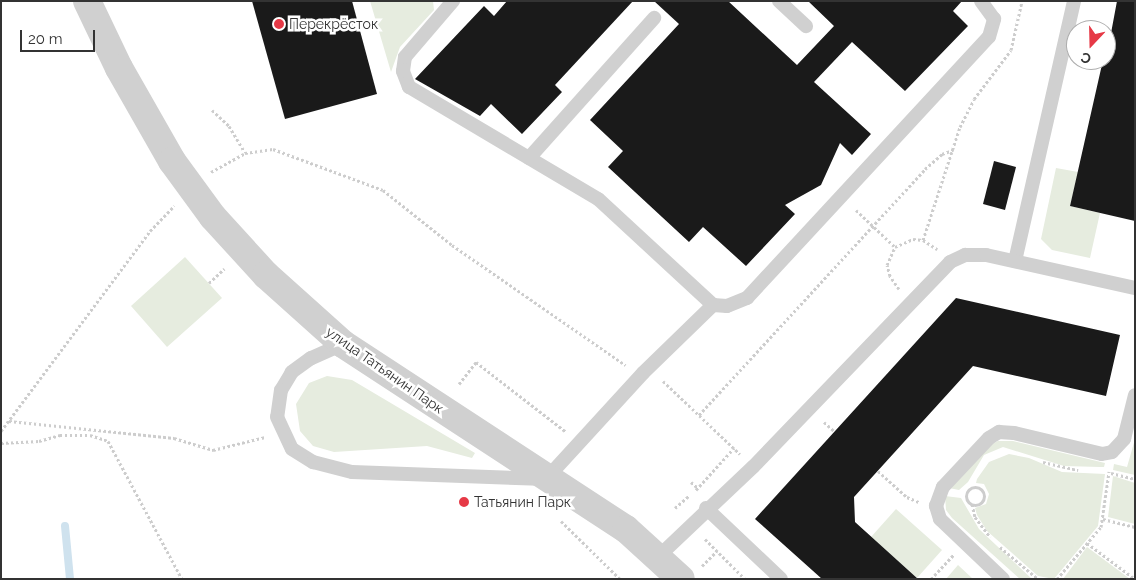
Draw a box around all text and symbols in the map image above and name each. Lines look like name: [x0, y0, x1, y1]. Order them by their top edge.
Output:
place label: Перекрёсток: [289, 16, 378, 32]
marker: Перекрёсток: [273, 18, 285, 30]
scale bar: [22, 20, 98, 52]
north arrow: [1066, 20, 1116, 70]
text: 20 m: [28, 30, 63, 48]
text: С: [1079, 49, 1093, 67]
street label: улица Татьянин Парк: [323, 323, 447, 417]
place label: Татьянин Парк: [474, 494, 571, 510]
marker: Татьянин Парк: [458, 496, 470, 508]

